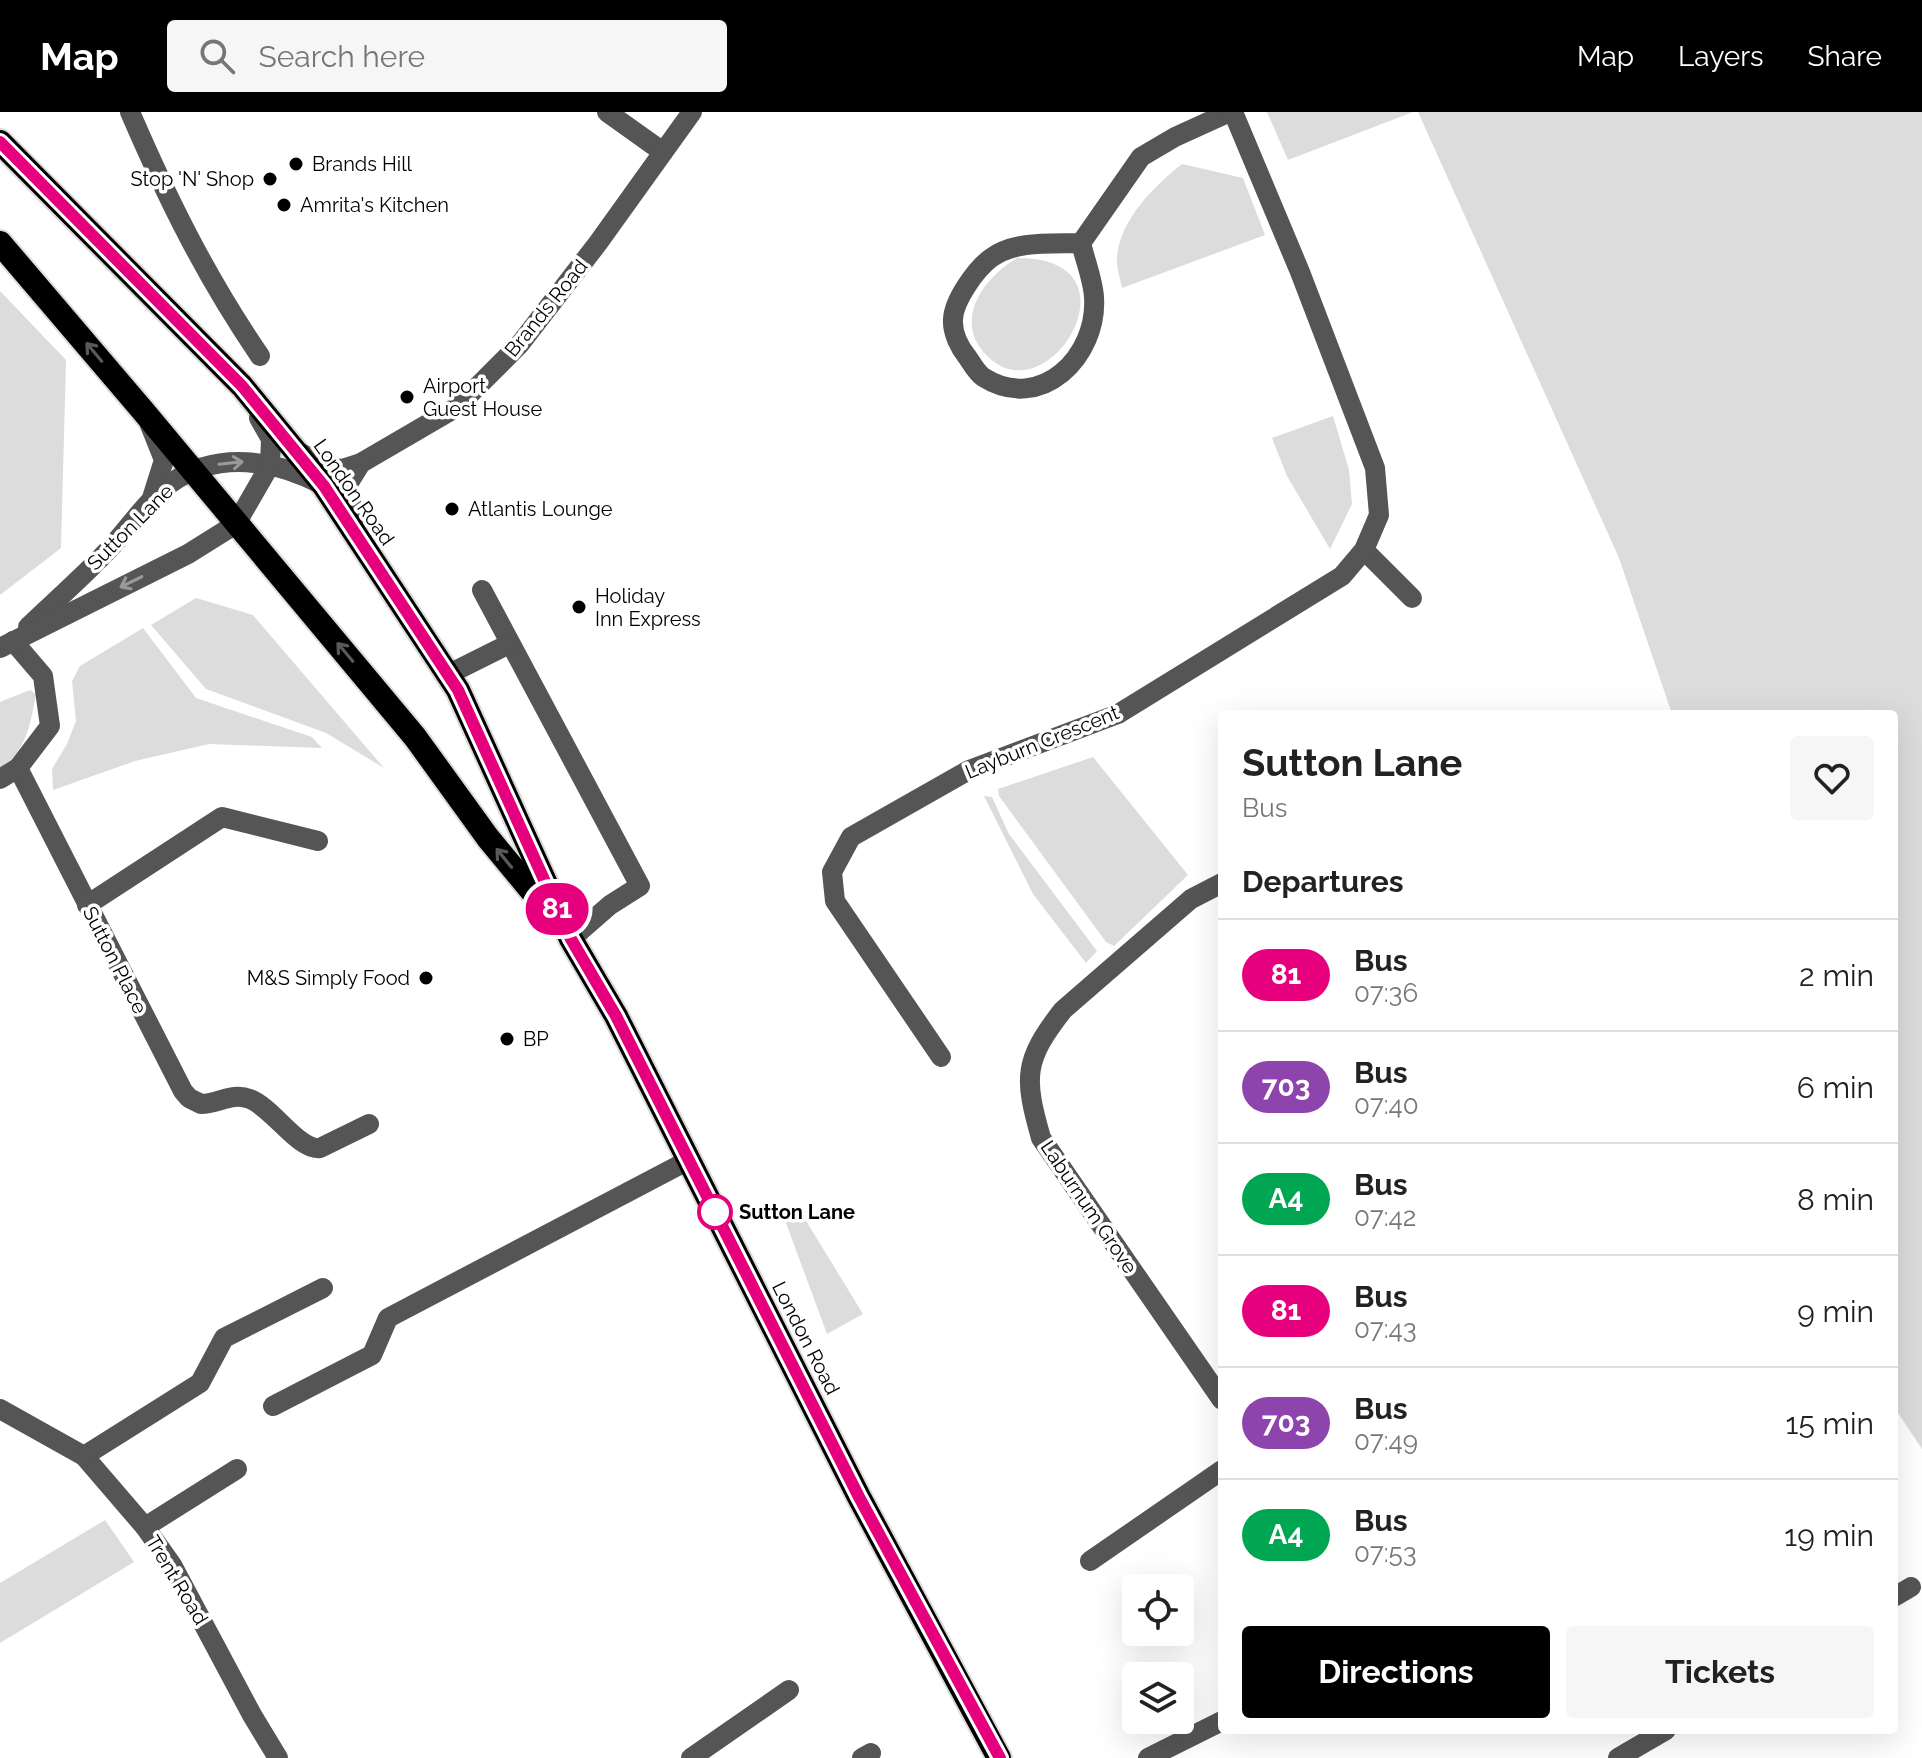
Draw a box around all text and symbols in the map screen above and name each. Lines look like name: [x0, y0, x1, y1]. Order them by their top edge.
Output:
search box: [167, 20, 727, 92]
text: Map: [40, 34, 119, 79]
icon: search: [195, 34, 239, 78]
text: Search here: [259, 39, 425, 74]
text: Map: [1577, 40, 1634, 73]
text: Layers: [1678, 40, 1764, 73]
text: Share: [1808, 40, 1882, 73]
place label: Brands Hill: [312, 152, 413, 176]
marker: Brands Hill: [287, 155, 305, 173]
place label: Stop 'N' Shop: [131, 167, 254, 191]
marker: Stop 'N' Shop: [261, 170, 279, 188]
place label: Amrita's Kitchen: [300, 193, 449, 217]
marker: Amrita's Kitchen: [275, 196, 293, 214]
street label: Brands Road: [500, 255, 592, 361]
one-way arrow: [85, 342, 103, 363]
place label: Airport Guest House: [423, 374, 542, 421]
marker: Airport Guest House: [398, 388, 416, 406]
street label: London Road: [309, 434, 399, 550]
one-way arrow: [217, 455, 244, 470]
street label: Sutton Lane: [82, 479, 178, 575]
place label: Atlantis Lounge: [468, 497, 613, 521]
marker: Atlantis Lounge: [443, 500, 461, 518]
one-way arrow: [119, 575, 143, 591]
place label: Holiday Inn Express: [595, 584, 701, 631]
marker: Holiday Inn Express: [570, 598, 588, 616]
one-way arrow: [336, 642, 354, 663]
street label: Layburn Crescent: [962, 700, 1123, 784]
button: heart: [1790, 736, 1874, 820]
text: Sutton Lane: [1242, 740, 1462, 785]
text: Bus: [1242, 793, 1287, 823]
one-way arrow: [495, 848, 513, 868]
text: Departures: [1242, 864, 1404, 899]
line badge: 81: [521, 883, 593, 935]
text: 81: [542, 892, 572, 925]
street label: Sutton Place: [78, 902, 152, 1018]
text: Bus: [1354, 943, 1408, 978]
text: 81: [1271, 958, 1301, 991]
text: 2 min: [1799, 958, 1874, 993]
place label: M&S Simply Food: [247, 966, 410, 990]
marker: M&S Simply Food: [417, 969, 435, 987]
text: 07:36: [1354, 978, 1418, 1008]
place label: BP: [523, 1027, 549, 1051]
marker: BP: [498, 1030, 516, 1048]
text: Bus: [1354, 1055, 1408, 1090]
text: 703: [1262, 1070, 1310, 1103]
text: 6 min: [1797, 1070, 1874, 1105]
text: 07:40: [1354, 1090, 1419, 1120]
street label: Laburnum Grove: [1036, 1136, 1143, 1278]
text: Bus: [1354, 1167, 1408, 1202]
text: A4: [1268, 1182, 1304, 1215]
text: 8 min: [1797, 1182, 1874, 1217]
marker: Sutton Lane: [698, 1195, 732, 1229]
place label: Sutton Lane: [739, 1200, 855, 1224]
text: 07:42: [1354, 1202, 1416, 1232]
street label: London Road: [767, 1277, 845, 1399]
text: Bus: [1354, 1279, 1408, 1314]
text: 81: [1271, 1294, 1301, 1327]
text: 9 min: [1797, 1294, 1874, 1329]
text: 07:43: [1354, 1314, 1417, 1344]
text: Bus: [1354, 1391, 1408, 1426]
text: 703: [1262, 1406, 1310, 1439]
text: 15 min: [1786, 1406, 1874, 1441]
text: 07:49: [1354, 1426, 1418, 1456]
text: Bus: [1354, 1503, 1408, 1538]
text: A4: [1268, 1518, 1304, 1551]
text: 19 min: [1784, 1518, 1874, 1553]
street label: Trent Road: [141, 1531, 213, 1629]
text: 07:53: [1354, 1538, 1417, 1568]
map controls: [1122, 1574, 1194, 1734]
button: locate: [1122, 1574, 1194, 1646]
button: Directions: [1242, 1626, 1550, 1718]
button: Tickets: [1566, 1626, 1874, 1718]
button: layers: [1122, 1662, 1194, 1734]

